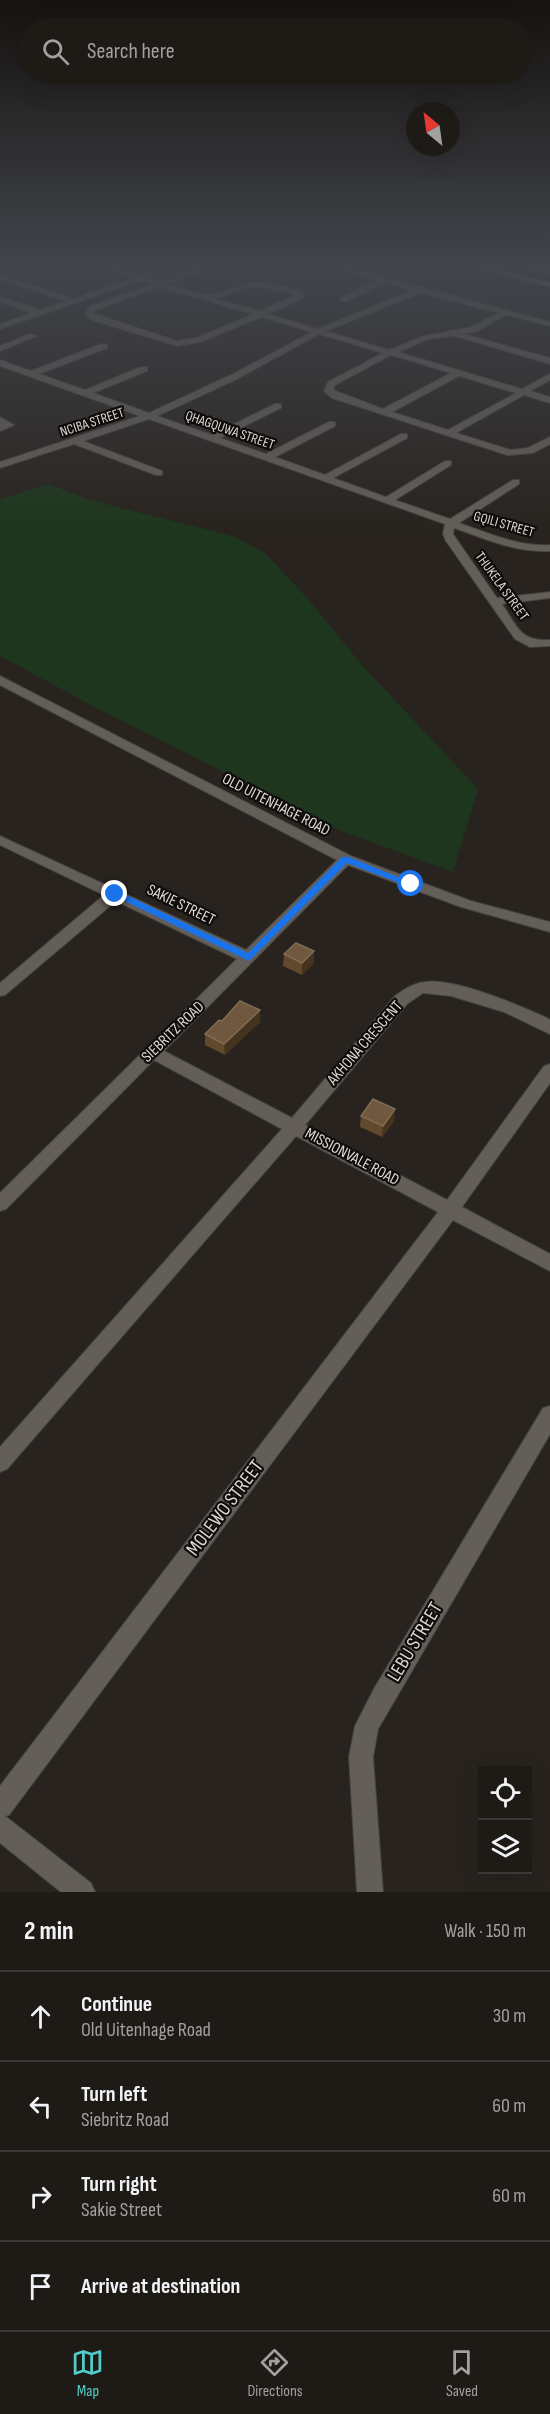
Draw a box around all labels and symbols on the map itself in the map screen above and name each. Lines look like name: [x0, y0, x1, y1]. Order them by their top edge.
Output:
north arrow: [406, 102, 460, 156]
street label: NCIBA STREET: [58, 404, 127, 440]
street label: QHAGQUWA STREET: [183, 407, 277, 453]
street label: GQILI STREET: [472, 507, 537, 541]
street label: THUKELA STREET: [471, 548, 533, 624]
street label: OLD UITENHAGE ROAD: [219, 770, 333, 840]
route start: [397, 870, 423, 896]
route end: [101, 880, 127, 906]
street label: SAKIE STREET: [144, 880, 219, 930]
street label: SIEBRITZ ROAD: [138, 997, 208, 1067]
street label: AKHONA CRESCENT: [323, 997, 407, 1090]
street label: MISSIONVALE ROAD: [302, 1124, 402, 1190]
street label: MOLEWO STREET: [181, 1455, 269, 1561]
street label: LEBU STREET: [382, 1598, 448, 1686]

